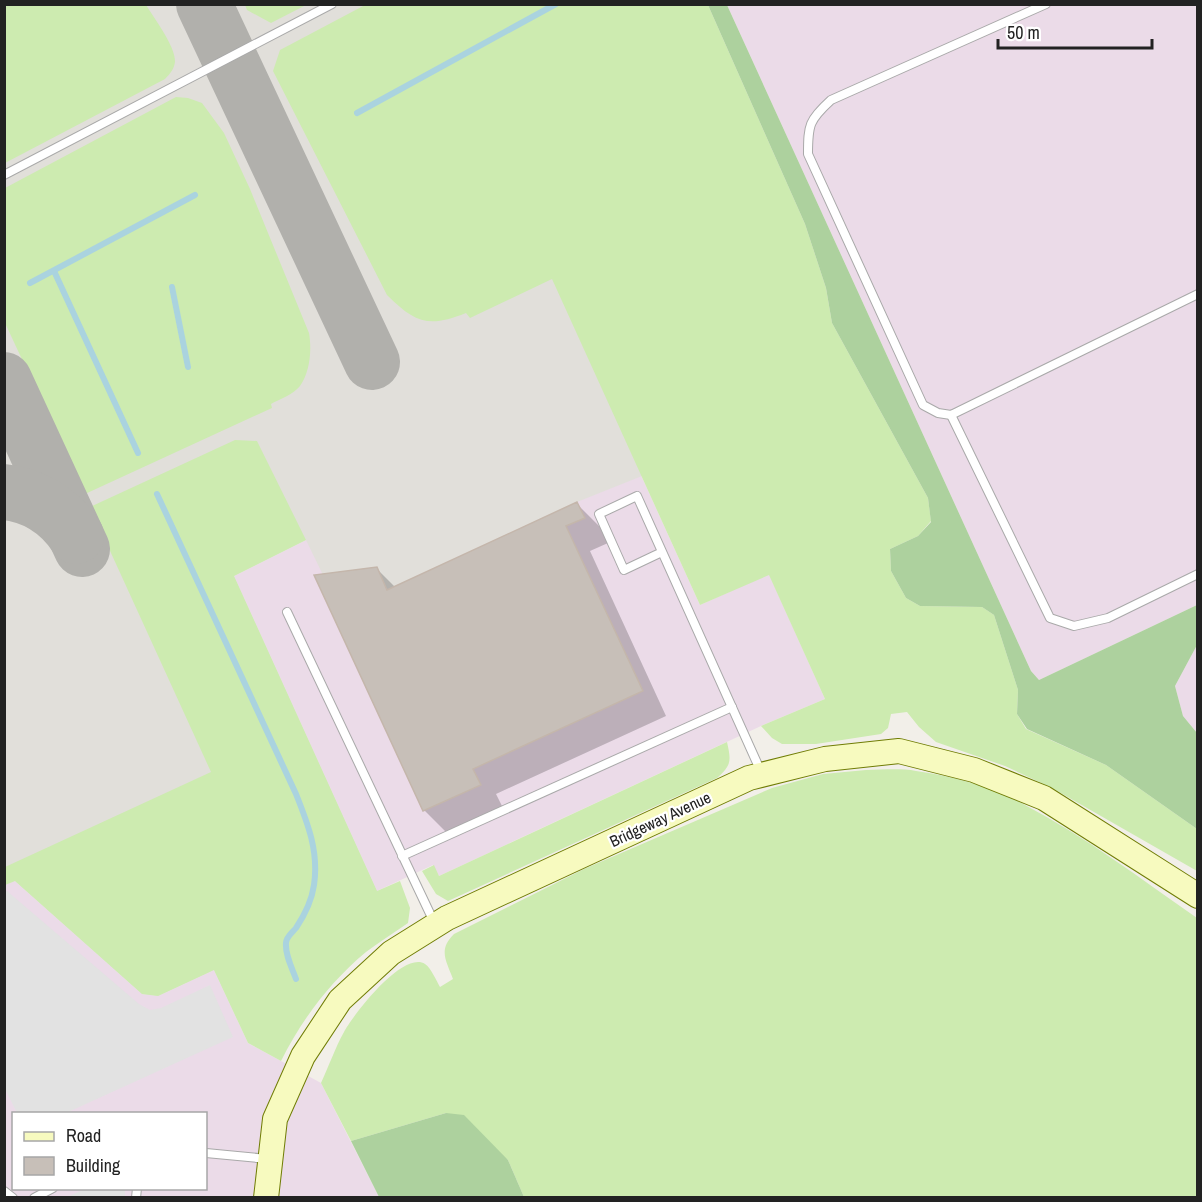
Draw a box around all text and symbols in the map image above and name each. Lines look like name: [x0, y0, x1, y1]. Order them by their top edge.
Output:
scale bar: [998, 12, 1152, 50]
text: 50 m: [1007, 20, 1040, 45]
street label: Bridgeway Avenue: [606, 786, 714, 852]
legend: [12, 1112, 207, 1190]
text: Road: [66, 1123, 101, 1148]
text: Building: [66, 1153, 121, 1178]

